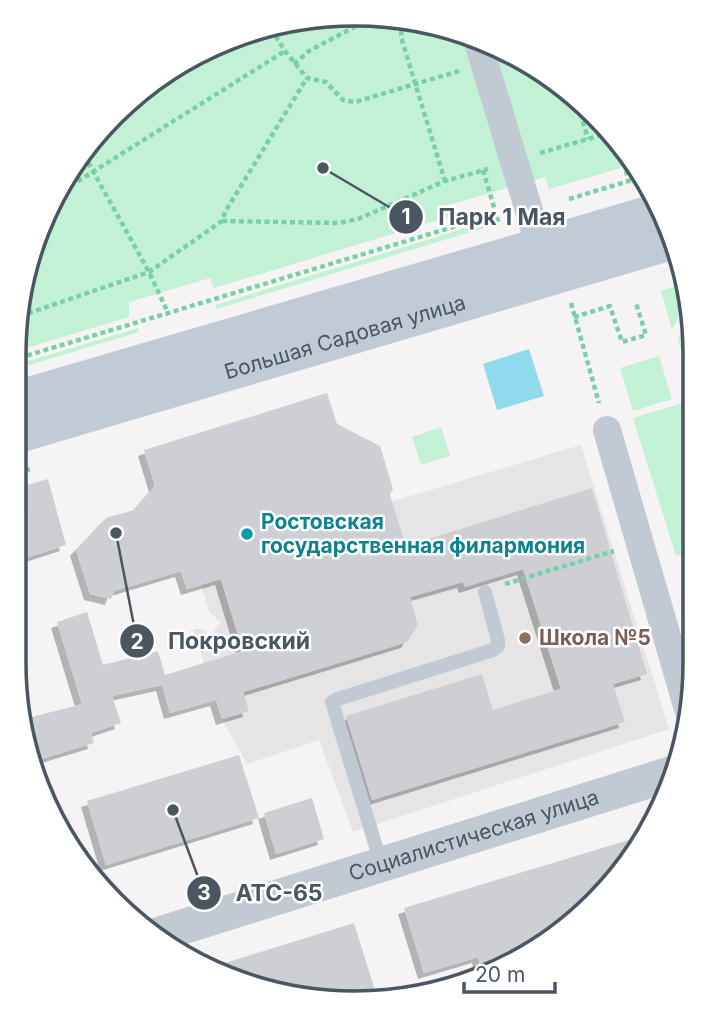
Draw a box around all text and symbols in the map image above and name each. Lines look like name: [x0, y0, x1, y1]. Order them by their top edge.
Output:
callout: Парк 1 Мая: [389, 195, 579, 239]
text: Парк 1 Мая: [438, 203, 566, 231]
text: 1: [401, 204, 411, 229]
street label: Большая Садовая улица: [221, 289, 469, 384]
place label: Ростовская государственная филармония: [261, 509, 585, 558]
marker: Ростовская государственная филармония: [239, 526, 255, 542]
callout: Покровский: [119, 619, 324, 663]
place label: Школа №5: [539, 625, 651, 650]
text: Покровский: [168, 627, 310, 655]
text: 2: [130, 629, 144, 654]
marker: Школа №5: [517, 630, 533, 646]
street label: Социалистическая улица: [346, 784, 602, 886]
callout: АТС-65: [186, 871, 336, 915]
text: АТС-65: [235, 879, 323, 907]
text: 3: [197, 880, 211, 905]
scale bar: [464, 950, 555, 994]
text: 20 m: [475, 962, 525, 987]

